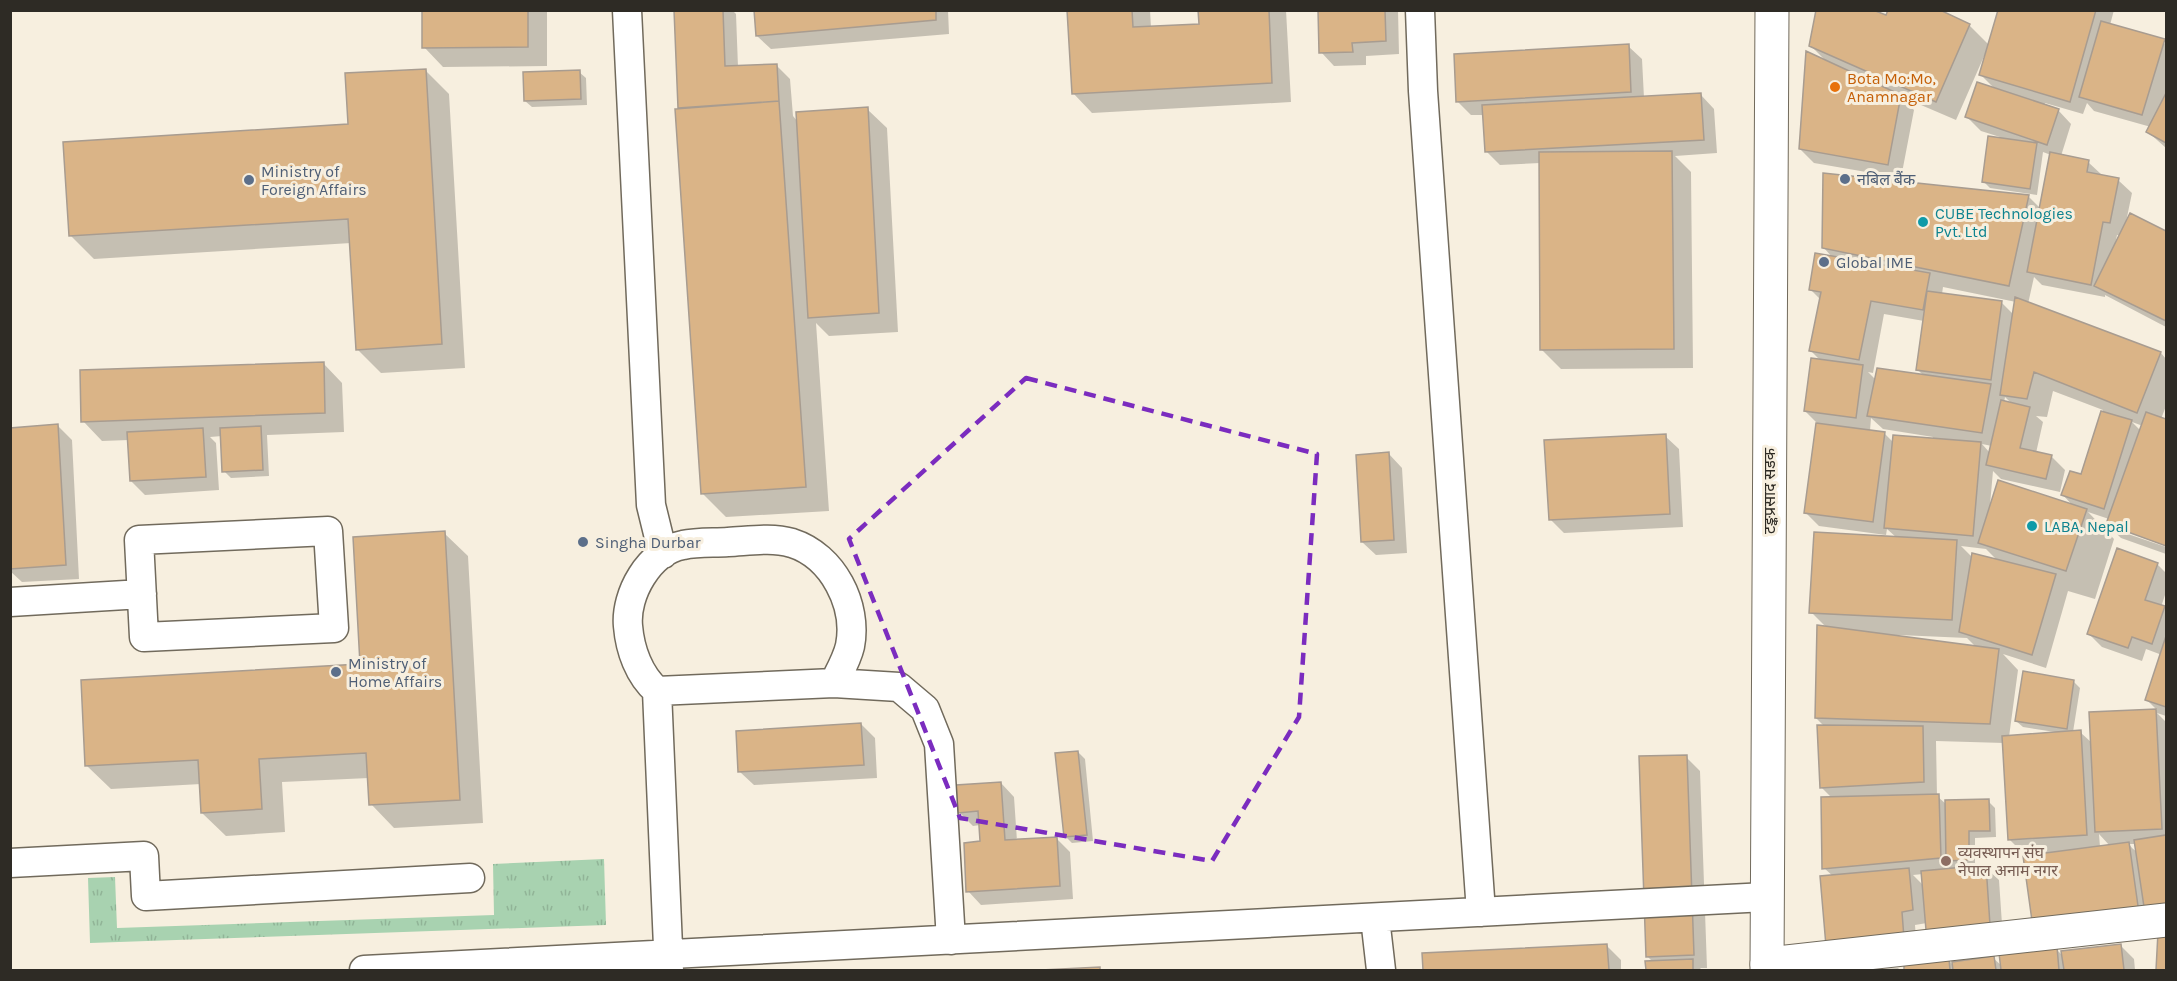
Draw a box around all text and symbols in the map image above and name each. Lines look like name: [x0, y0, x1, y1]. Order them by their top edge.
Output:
place label: Bota Mo:Mo, Anamnagar: [1847, 69, 1936, 106]
marker: Bota Mo:Mo, Anamnagar: [1828, 80, 1842, 94]
place label: Ministry of Foreign Affairs: [261, 162, 367, 199]
place label: नबिल बैंक: [1857, 170, 1916, 189]
marker: नबिल बैंक: [1838, 172, 1852, 186]
marker: Ministry of Foreign Affairs: [242, 173, 256, 187]
place label: CUBE Technologies Pvt. Ltd: [1935, 204, 2073, 241]
marker: CUBE Technologies Pvt. Ltd: [1916, 215, 1930, 229]
place label: Global IME: [1836, 253, 1913, 272]
marker: Global IME: [1817, 255, 1831, 269]
street label: टङ्कप्रसाद सडक: [1760, 447, 1779, 534]
place label: LABA, Nepal: [2044, 517, 2129, 536]
marker: LABA, Nepal: [2025, 519, 2039, 533]
place label: Singha Durbar: [595, 533, 701, 552]
marker: Singha Durbar: [576, 535, 590, 549]
place label: Ministry of Home Affairs: [348, 654, 442, 691]
marker: Ministry of Home Affairs: [329, 665, 343, 679]
place label: व्यवस्थापन संघ नेपाल अनाम नगर: [1958, 843, 2058, 880]
marker: व्यवस्थापन संघ नेपाल अनाम नगर: [1939, 854, 1953, 868]

